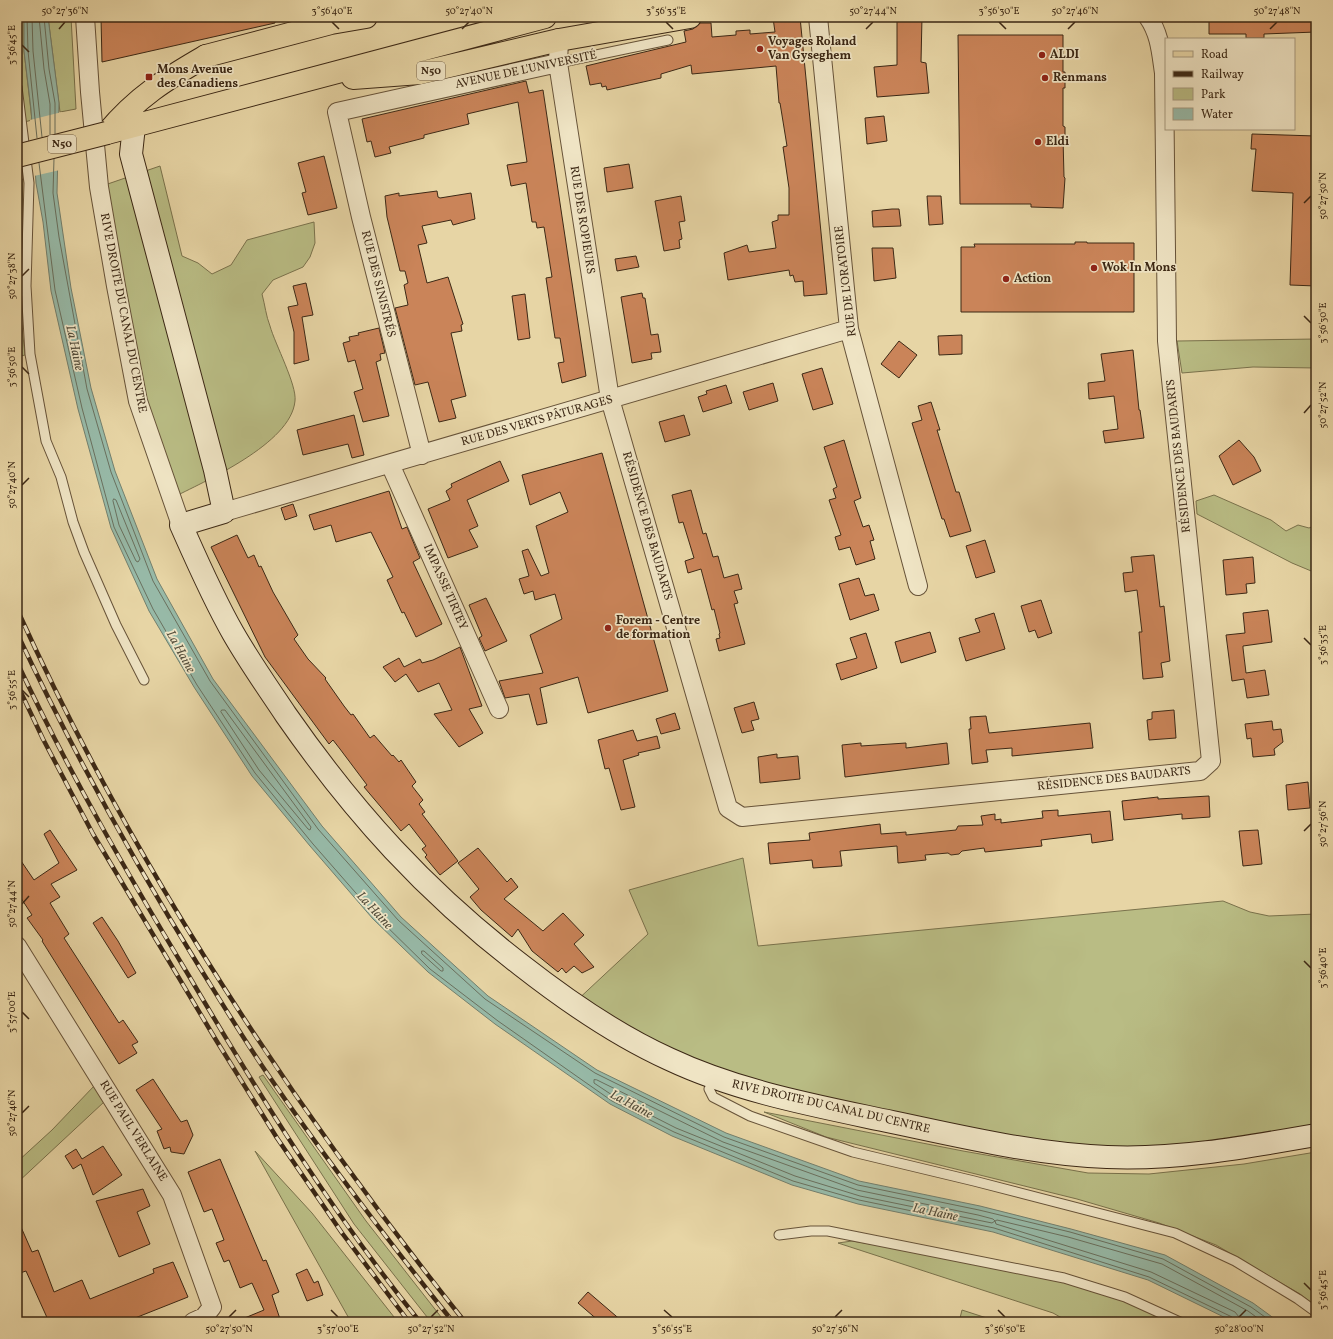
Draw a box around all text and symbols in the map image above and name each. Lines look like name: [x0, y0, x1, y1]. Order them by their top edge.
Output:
text: 50°27'36"N: [41, 4, 89, 18]
text: 3°56'40"E: [312, 4, 352, 18]
text: 50°27'40"N: [445, 4, 493, 18]
text: 3°56'35"E: [646, 4, 686, 18]
text: 50°27'44"N: [849, 4, 897, 18]
text: 3°56'30"E: [979, 4, 1019, 18]
text: 50°27'46"N: [1052, 4, 1099, 18]
text: 50°27'48"N: [1254, 4, 1301, 18]
text: 3°56'45"E: [5, 25, 19, 65]
place label: Voyages Roland Van Gyseghem: [768, 34, 857, 64]
legend: [1165, 38, 1295, 130]
marker: Voyages Roland Van Gyseghem: [755, 44, 765, 54]
street label: AVENUE DE L'UNIVERSITÉ: [454, 46, 598, 93]
place label: ALDI: [1050, 47, 1080, 63]
text: Road: [1201, 47, 1228, 63]
marker: ALDI: [1037, 50, 1047, 60]
place label: Mons Avenue des Canadiens: [157, 62, 239, 92]
road number: N50: [417, 62, 445, 80]
text: Railway: [1201, 67, 1244, 83]
place label: Renmans: [1053, 70, 1107, 86]
marker: Mons Avenue des Canadiens: [144, 72, 154, 82]
marker: Renmans: [1040, 73, 1050, 83]
text: Park: [1201, 87, 1226, 103]
text: Water: [1201, 107, 1233, 123]
place label: Eldi: [1046, 134, 1069, 150]
road number: N50: [48, 135, 76, 153]
marker: Eldi: [1033, 137, 1043, 147]
street label: RUE DES ROPIEURS: [566, 165, 598, 275]
text: 50°27'50"N: [1316, 172, 1330, 220]
street label: RIVE DROITE DU CANAL DU CENTRE: [96, 212, 150, 414]
street label: RUE DE L'ORATOIRE: [831, 224, 861, 338]
street label: RUE DES SINISTRÉS: [357, 229, 400, 339]
text: 50°27'38"N: [5, 252, 19, 300]
place label: Wok In Mons: [1102, 260, 1176, 276]
marker: Wok In Mons: [1089, 263, 1099, 273]
place label: Action: [1014, 271, 1051, 287]
marker: Action: [1001, 274, 1011, 284]
text: 3°56'30"E: [1316, 303, 1330, 343]
water label: La Haine: [60, 324, 88, 373]
text: 3°56'50"E: [5, 347, 19, 387]
street label: RÉSIDENCE DES BAUDARTS: [1162, 378, 1195, 534]
text: 50°27'52"N: [1316, 381, 1330, 428]
street label: RUE DES VERTS PÂTURAGES: [459, 391, 615, 450]
street label: RÉSIDENCE DES BAUDARTS: [618, 449, 677, 602]
text: 50°27'40"N: [5, 461, 19, 509]
street label: IMPASSE TIRTEY: [419, 542, 471, 633]
place label: Forem - Centre de formation: [616, 613, 700, 643]
marker: Forem - Centre de formation: [603, 623, 613, 633]
text: 3°56'35"E: [1316, 625, 1330, 665]
water label: La Haine: [161, 628, 199, 677]
text: 3°56'55"E: [5, 670, 19, 710]
street label: RÉSIDENCE DES BAUDARTS: [1036, 762, 1192, 795]
text: 50°27'56"N: [1316, 800, 1330, 847]
text: 50°27'44"N: [5, 880, 19, 928]
water label: La Haine: [352, 888, 396, 934]
text: 3°56'40"E: [1316, 948, 1330, 988]
text: 3°57'00"E: [5, 991, 19, 1033]
street label: RIVE DROITE DU CANAL DU CENTRE: [730, 1076, 932, 1138]
street label: RUE PAUL VERLAINE: [95, 1077, 171, 1185]
water label: La Haine: [606, 1086, 656, 1124]
text: 50°27'46"N: [5, 1089, 19, 1137]
water label: La Haine: [911, 1199, 960, 1227]
text: 3°56'45"E: [1316, 1270, 1330, 1310]
text: 50°27'50"N: [205, 1322, 253, 1336]
text: 3°57'00"E: [317, 1322, 359, 1336]
text: 50°27'52"N: [408, 1322, 455, 1336]
text: 3°56'55"E: [652, 1322, 692, 1336]
text: 50°27'56"N: [812, 1322, 859, 1336]
text: 3°56'50"E: [985, 1322, 1025, 1336]
text: 50°28'00"N: [1214, 1322, 1264, 1336]

